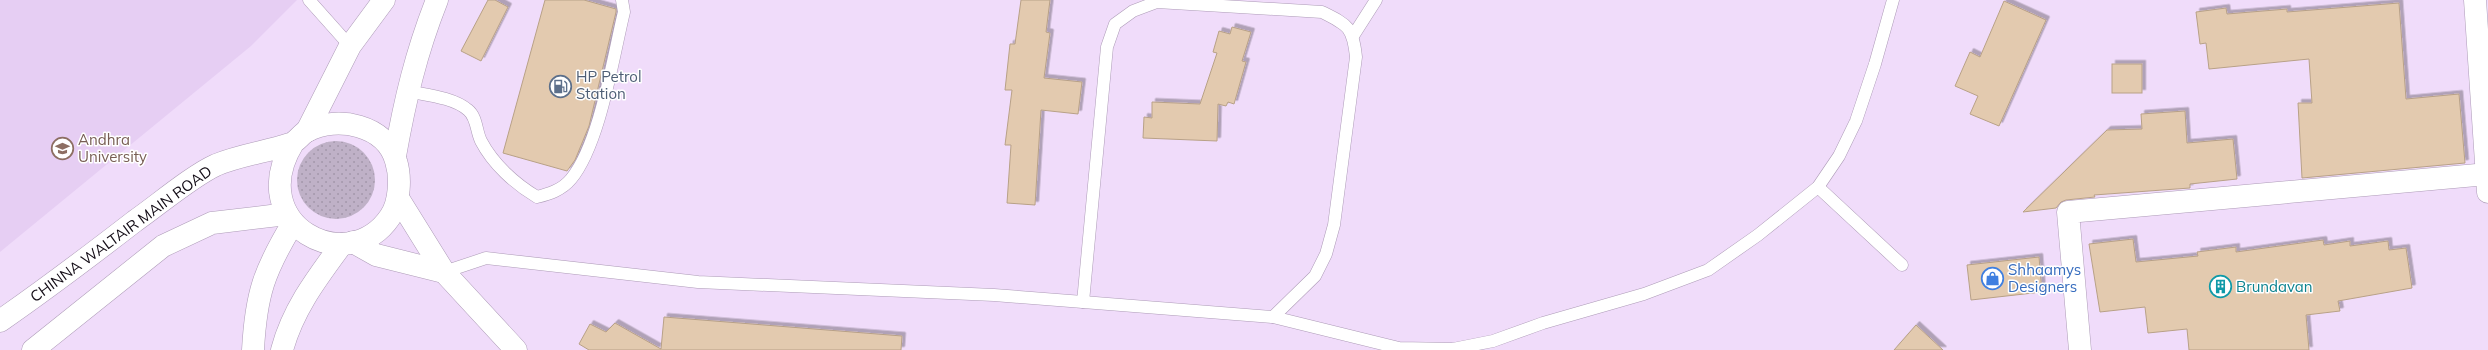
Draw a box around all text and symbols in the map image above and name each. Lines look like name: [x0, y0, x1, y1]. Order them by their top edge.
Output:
place label: HP Petrol Station: [576, 67, 642, 103]
fuel station icon: HP Petrol Station: [548, 73, 574, 99]
place label: Andhra University: [78, 130, 147, 166]
school or university icon: Andhra University: [50, 136, 76, 162]
street label: CHINNA WALTAIR MAIN ROAD: [26, 161, 215, 306]
place label: Shhaamys Designers: [2008, 260, 2081, 296]
shop icon: Shhaamys Designers: [1979, 266, 2005, 292]
building icon: Brundavan: [2208, 274, 2234, 300]
place label: Brundavan: [2236, 277, 2313, 296]

